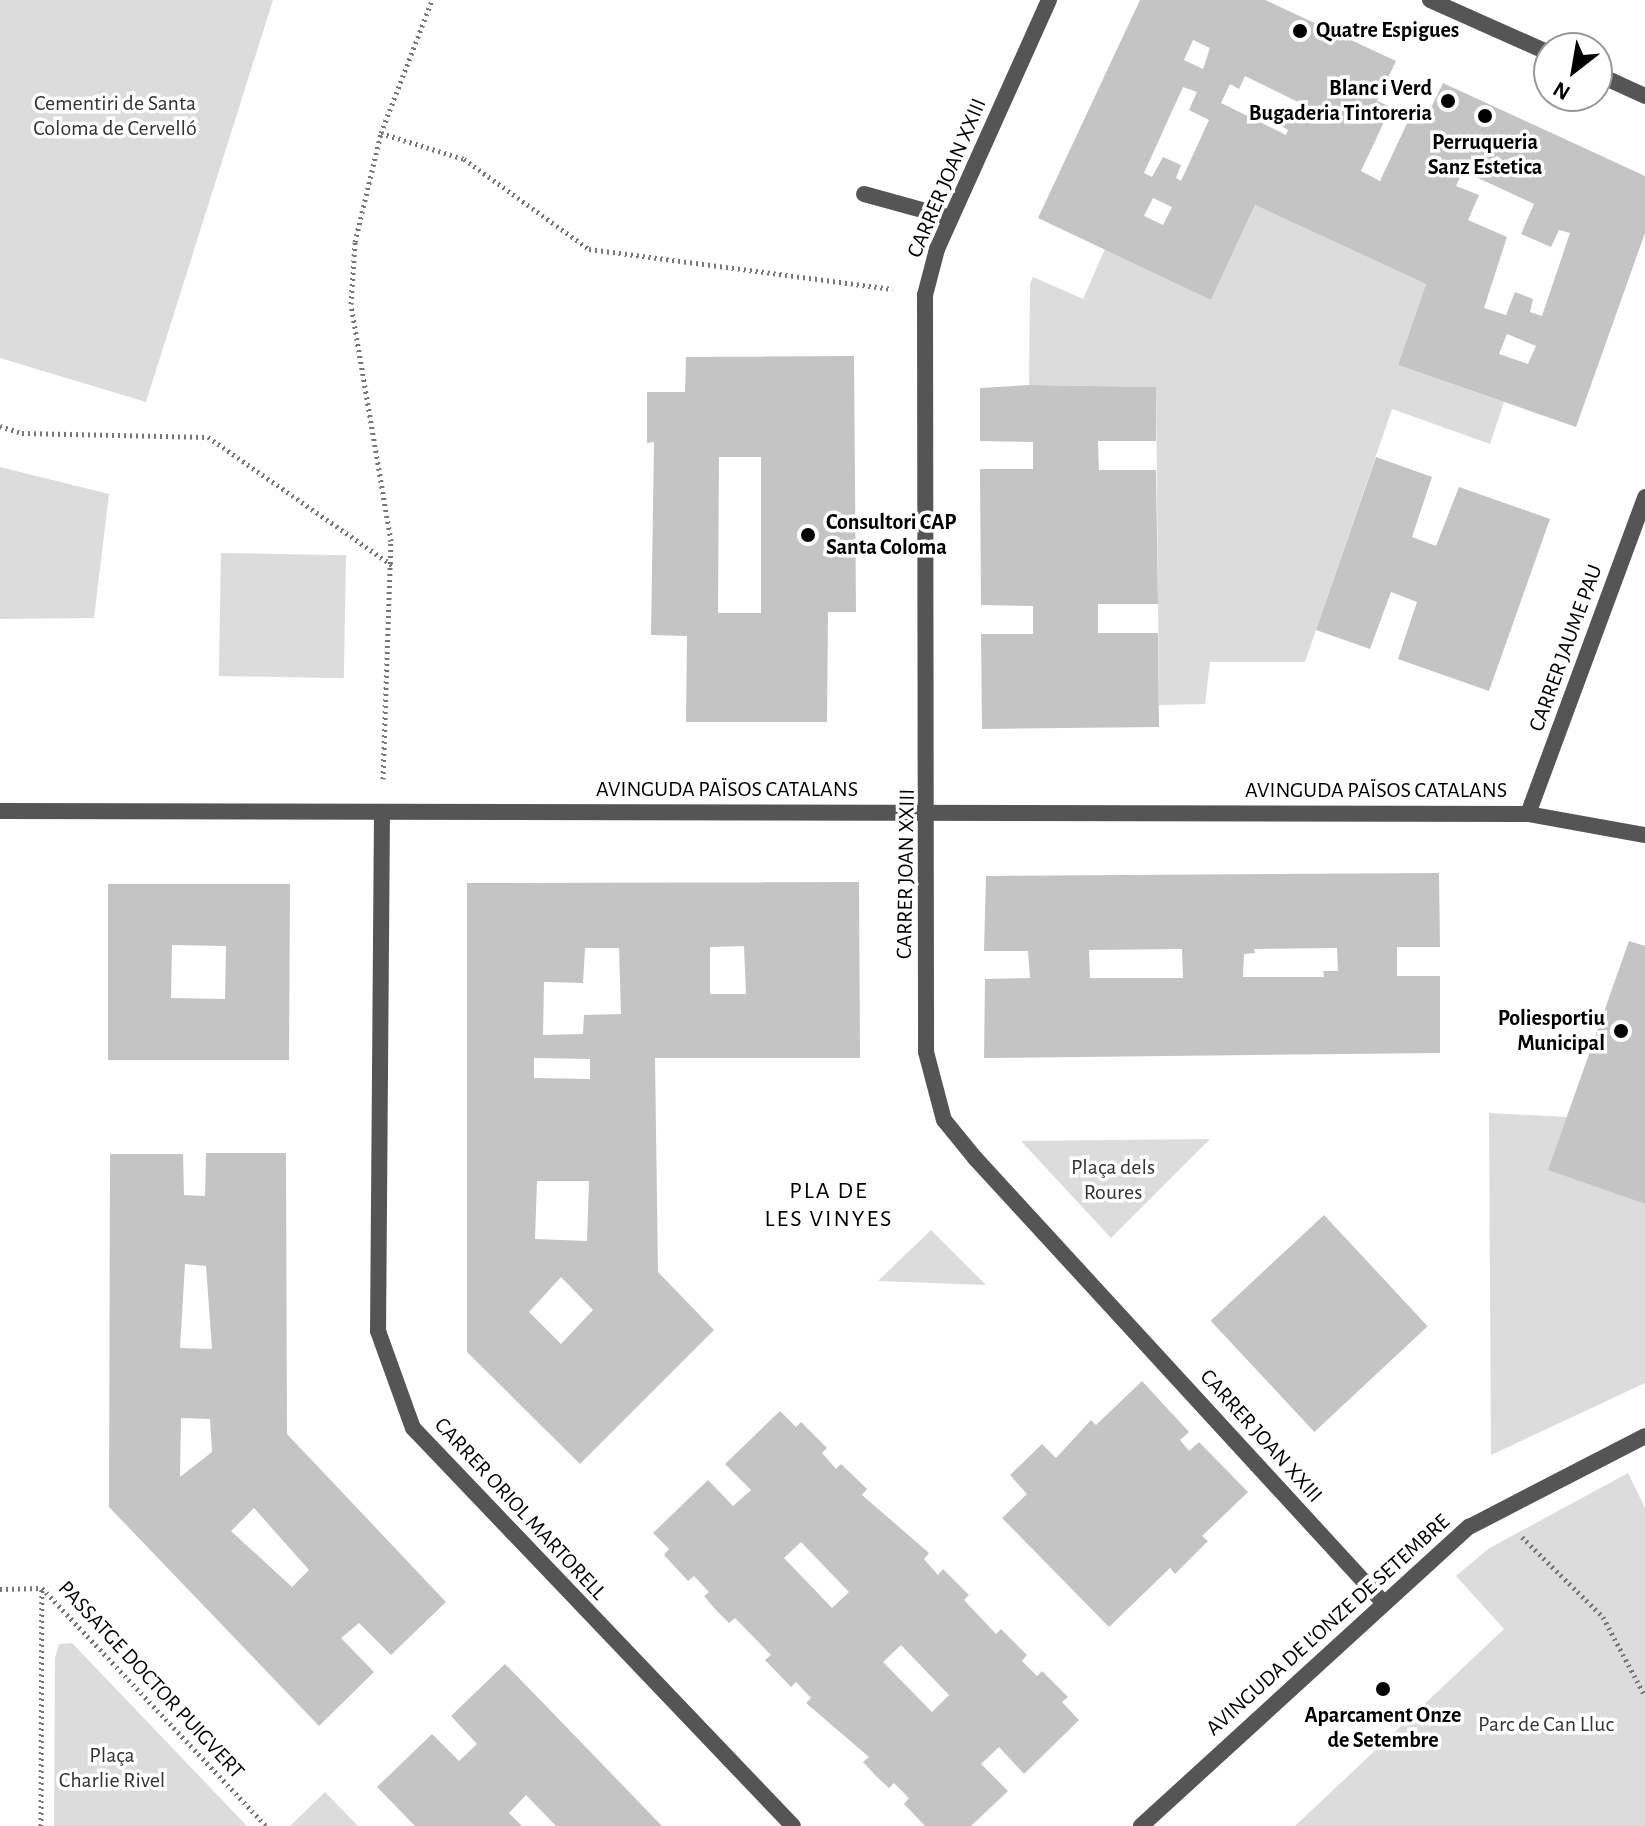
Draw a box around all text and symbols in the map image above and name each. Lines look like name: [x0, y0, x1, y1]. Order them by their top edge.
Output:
place label: Quatre Espigues: [1316, 18, 1459, 44]
marker: Quatre Espigues: [1291, 22, 1309, 40]
north arrow: [1533, 32, 1613, 112]
place label: Blanc i Verd Bugaderia Tintoreria: [1249, 75, 1432, 126]
text: N: [1549, 77, 1574, 104]
park label: Cementiri de Santa Coloma de Cervelló: [33, 90, 197, 142]
marker: Blanc i Verd Bugaderia Tintoreria: [1439, 92, 1457, 110]
street label: CARRER JOAN XXIII: [902, 94, 992, 262]
marker: Perruqueria Sanz Estetica: [1476, 107, 1494, 125]
place label: Perruqueria Sanz Estetica: [1428, 129, 1542, 180]
place label: Consultori CAP Santa Coloma: [826, 509, 957, 560]
marker: Consultori CAP Santa Coloma: [797, 524, 819, 546]
street label: CARRER JAUME PAU: [1523, 561, 1609, 735]
street label: AVINGUDA PAÏSOS CATALANS: [596, 777, 858, 803]
street label: AVINGUDA PAÏSOS CATALANS: [1245, 778, 1507, 804]
street label: CARRER JOAN XXIII: [891, 789, 921, 959]
place label: Poliesportiu Municipal: [1498, 1005, 1605, 1056]
marker: Poliesportiu Municipal: [1612, 1022, 1630, 1040]
park label: Plaça dels Roures: [1071, 1154, 1155, 1206]
district label: PLA DE LES VINYES: [765, 1178, 893, 1234]
street label: CARRER JOAN XXIII: [1194, 1364, 1328, 1508]
street label: CARRER ORIOL MARTORELL: [429, 1412, 611, 1606]
street label: AVINGUDA DE L'ONZE DE SETEMBRE: [1201, 1509, 1455, 1741]
street label: PASSATGE DOCTOR PUIGVERT: [52, 1576, 250, 1784]
marker: Aparcament Onze de Setembre: [1374, 1680, 1392, 1698]
place label: Aparcament Onze de Setembre: [1305, 1702, 1461, 1754]
park label: Parc de Can Lluc: [1478, 1712, 1614, 1738]
park label: Plaça Charlie Rivel: [59, 1742, 165, 1794]

